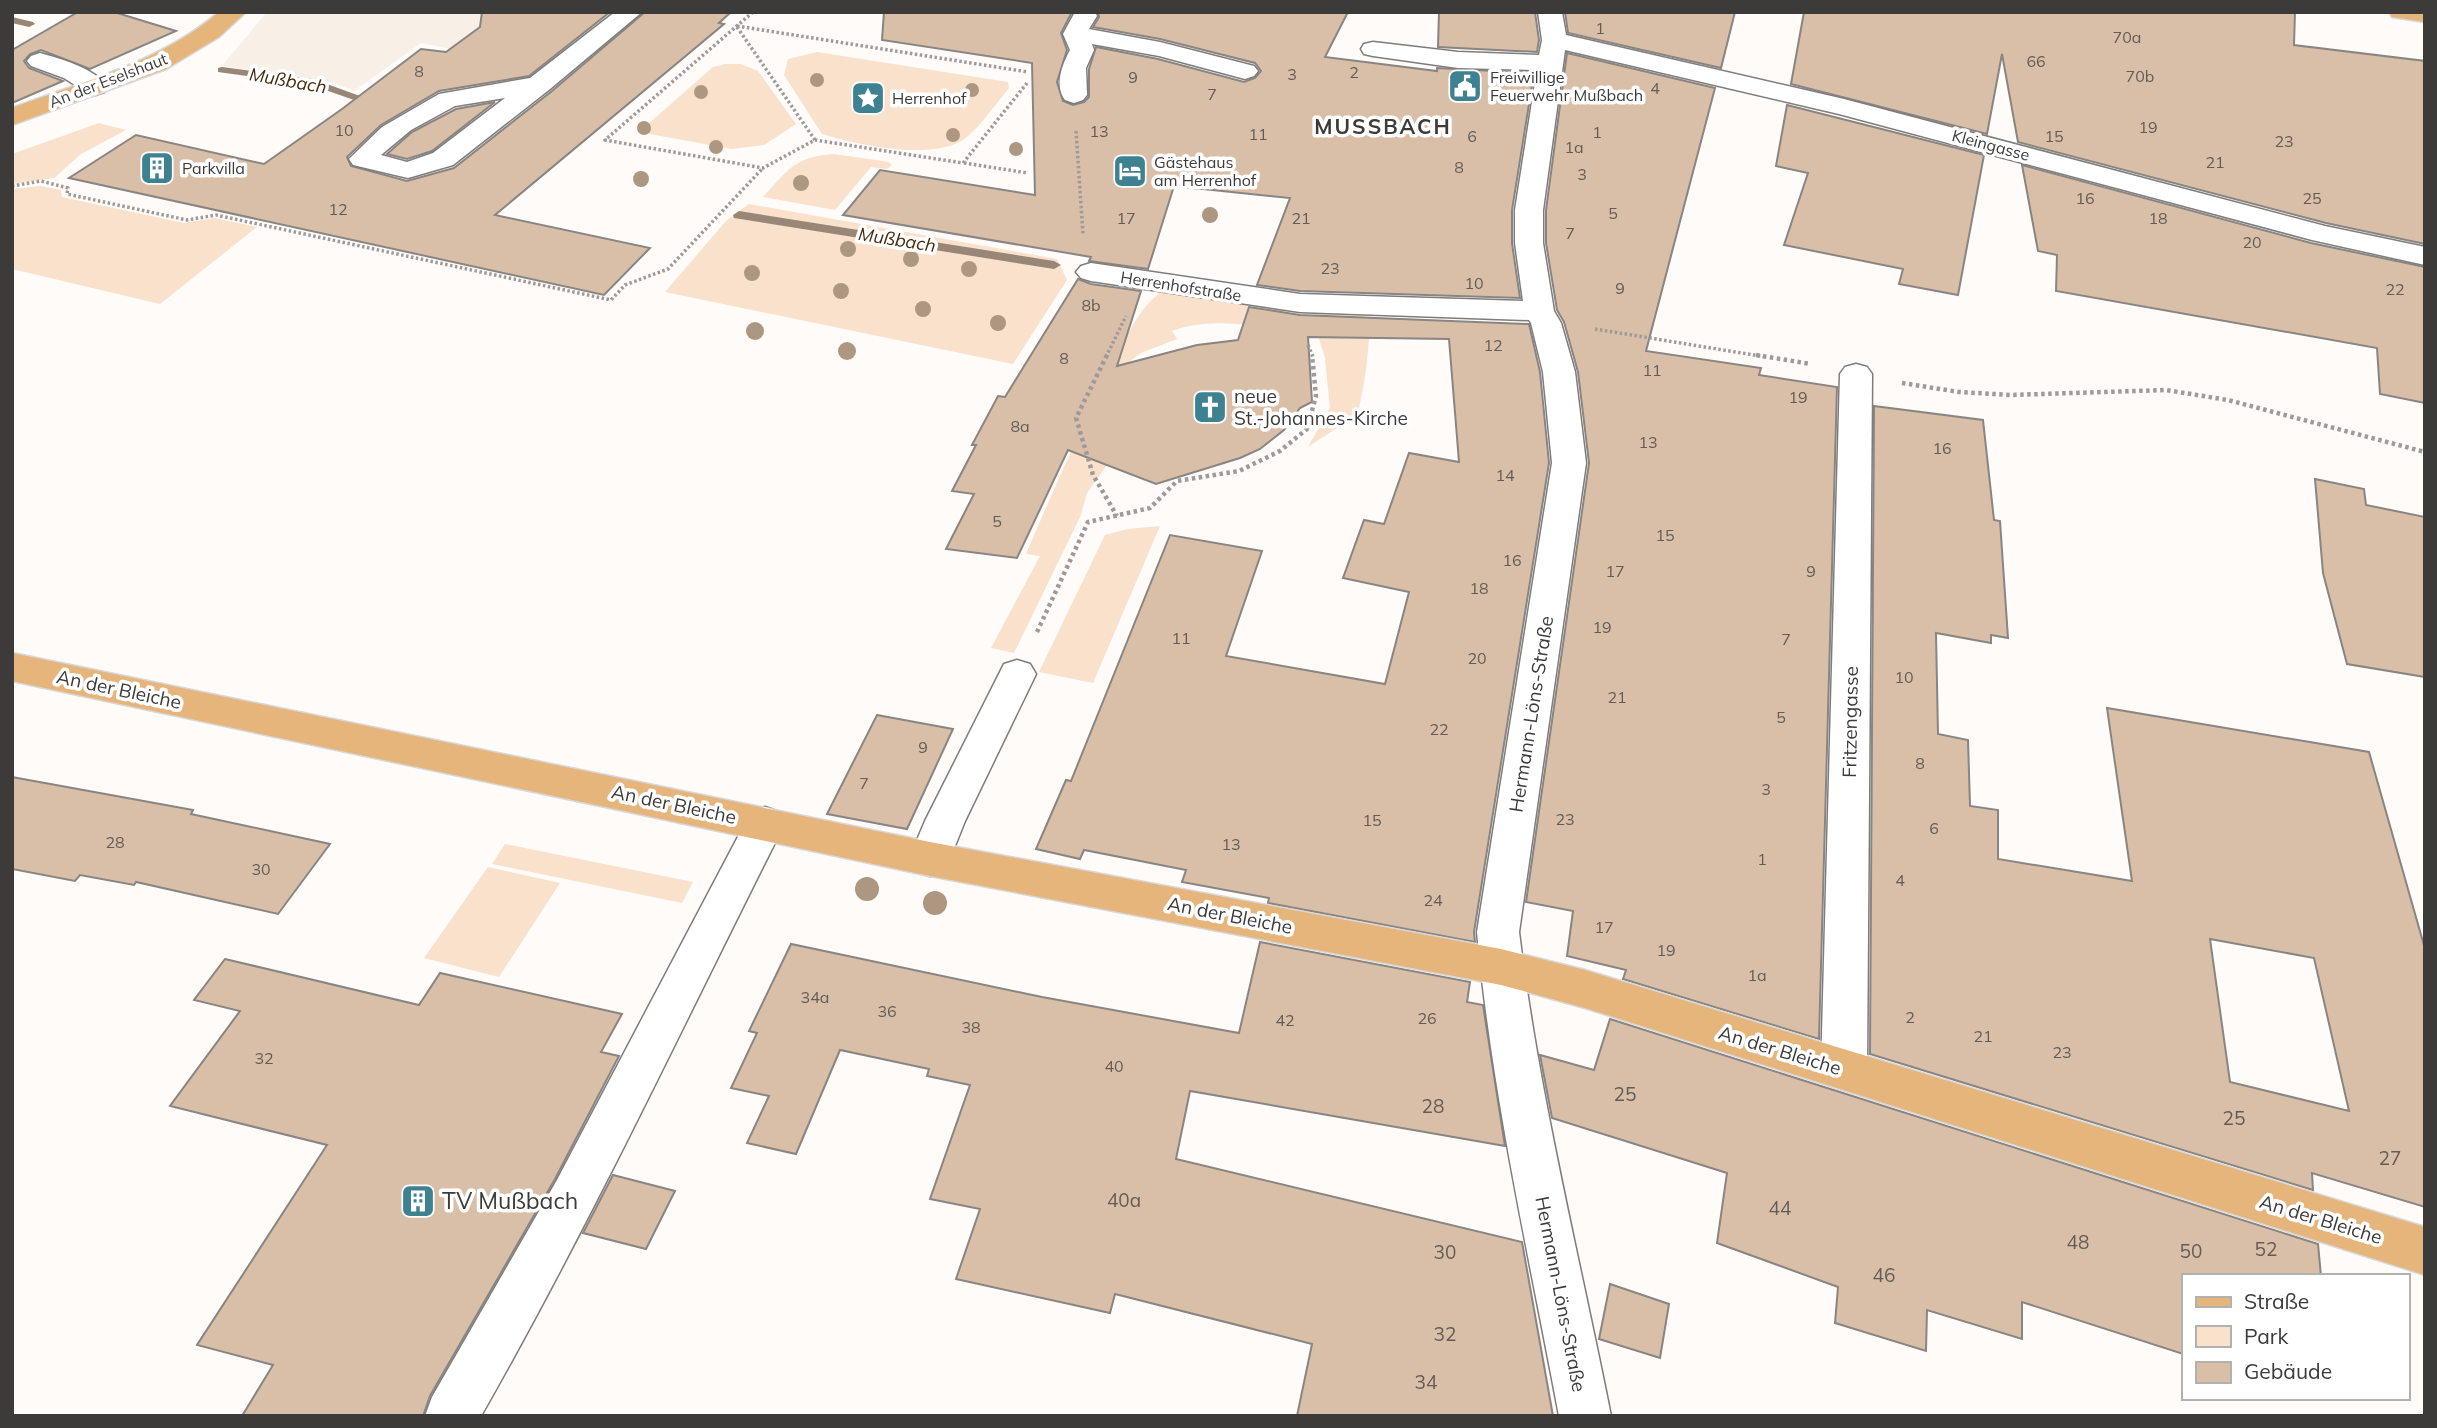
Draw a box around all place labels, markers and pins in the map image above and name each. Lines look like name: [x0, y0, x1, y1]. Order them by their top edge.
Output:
public building icon: Freiwillige Feuerwehr Mußbach: [1446, 67, 1484, 105]
place label: Freiwillige Feuerwehr Mußbach: [1490, 67, 1643, 105]
place icon: Herrenhof: [849, 79, 887, 117]
place label: Herrenhof: [892, 88, 967, 108]
building icon: Parkvilla: [138, 149, 176, 187]
hotel icon: Gästehaus am Herrenhof: [1111, 152, 1149, 190]
place label: Gästehaus am Herrenhof: [1154, 152, 1257, 190]
place label: Parkvilla: [182, 158, 245, 178]
place label: neue St.-Johannes-Kirche: [1234, 384, 1408, 430]
church icon: neue St.-Johannes-Kirche: [1191, 388, 1229, 426]
building icon: TV Mußbach: [399, 1182, 437, 1220]
place label: TV Mußbach: [442, 1186, 578, 1215]

